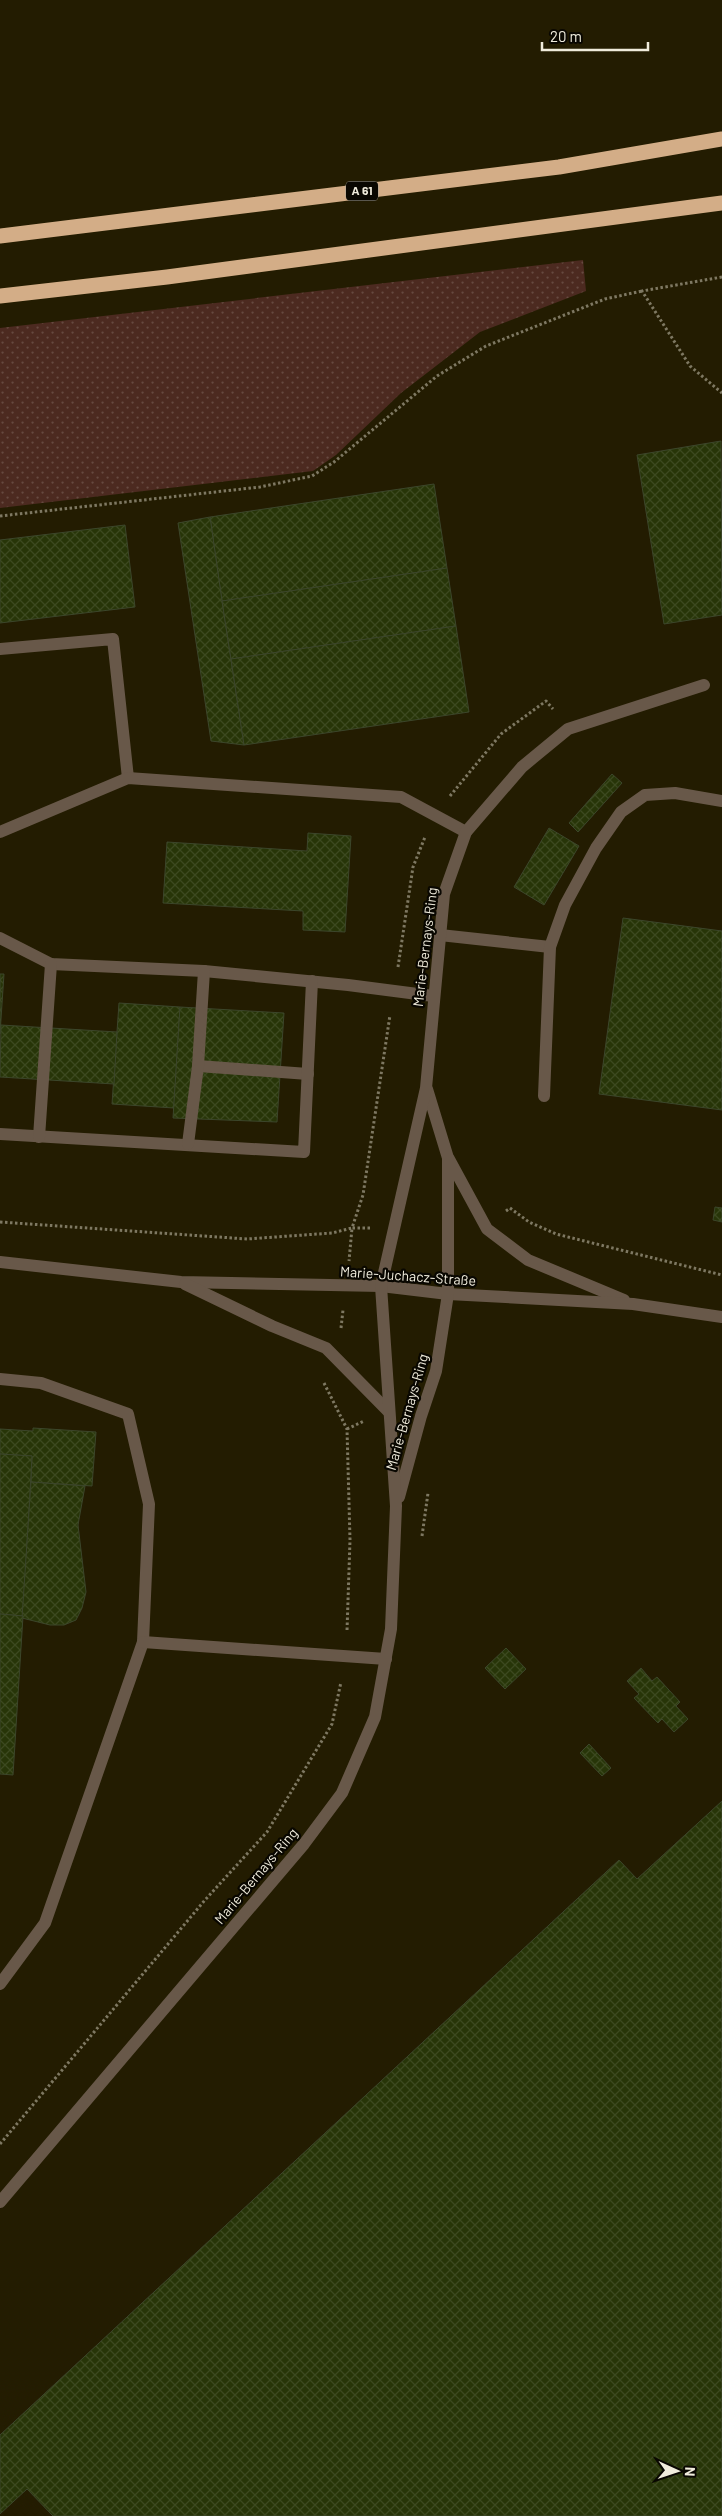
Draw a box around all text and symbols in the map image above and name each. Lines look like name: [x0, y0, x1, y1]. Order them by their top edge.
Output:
scale bar: [542, 20, 648, 52]
text: 20 m: [550, 27, 582, 45]
road number: A 61: [346, 182, 378, 200]
street label: Marie-Bernays-Ring: [409, 886, 440, 1008]
street label: Marie-Juchacz-Straße: [340, 1262, 477, 1289]
street label: Marie-Bernays-Ring: [382, 1352, 431, 1472]
street label: Marie-Bernays-Ring: [210, 1824, 301, 1927]
north arrow: [652, 2446, 702, 2496]
text: N: [682, 2467, 699, 2477]

